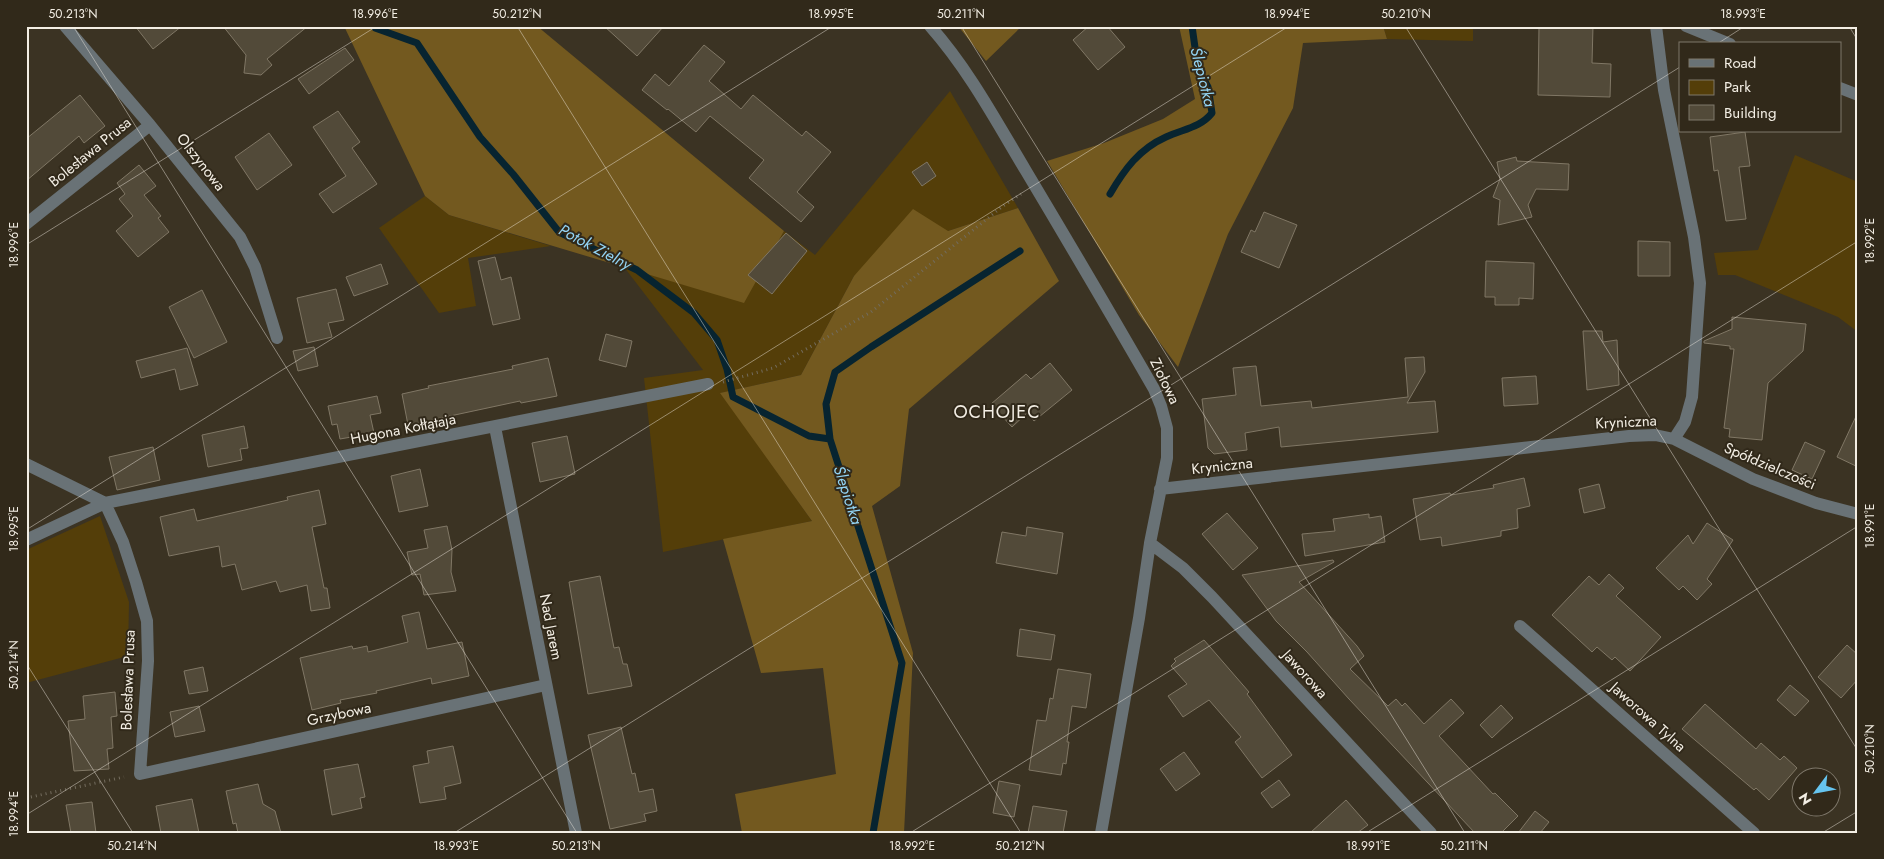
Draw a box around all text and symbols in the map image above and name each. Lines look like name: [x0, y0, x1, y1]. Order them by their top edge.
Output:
text: 50.213°N: [49, 5, 97, 23]
text: 18.996°E: [352, 5, 398, 23]
text: 50.212°N: [492, 5, 542, 23]
text: 18.995°E: [808, 5, 854, 23]
text: 50.211°N: [937, 5, 985, 23]
text: 18.994°E: [1264, 5, 1310, 23]
text: 50.210°N: [1381, 5, 1431, 23]
text: 18.993°E: [1720, 5, 1766, 23]
legend: [1679, 42, 1842, 132]
water label: Ślepiotka: [1184, 45, 1222, 109]
text: Road: [1724, 52, 1756, 74]
text: Park: [1724, 76, 1751, 98]
text: Building: [1724, 102, 1776, 124]
street label: Bolesława Prusa: [44, 112, 136, 192]
street label: Olszynowa: [171, 128, 231, 196]
water label: Potok Zielny: [555, 218, 636, 276]
text: 18.992°E: [1861, 218, 1879, 264]
text: 18.996°E: [5, 222, 23, 268]
street label: Ziołowa: [1144, 354, 1186, 408]
district label: OCHOJEC: [953, 399, 1041, 425]
street label: Hugona Kołłątaja: [348, 408, 458, 450]
street label: Kryniczna: [1595, 409, 1657, 435]
street label: Spółdzielczości: [1721, 437, 1819, 495]
street label: Kryniczna: [1190, 452, 1254, 480]
water label: Ślepiotka: [828, 463, 868, 528]
text: 18.991°E: [1861, 504, 1879, 548]
text: 18.995°E: [5, 506, 23, 552]
street label: Nad Jarem: [534, 592, 568, 662]
street label: Bolesława Prusa: [115, 629, 141, 731]
text: 50.214°N: [5, 640, 23, 690]
street label: Jaworowa: [1276, 643, 1333, 703]
street label: Jaworowa Tylna: [1604, 676, 1691, 757]
street label: Grzybowa: [305, 696, 373, 732]
text: 50.210°N: [1861, 724, 1879, 774]
north arrow: [1792, 766, 1842, 816]
text: N: [1794, 789, 1816, 809]
text: 18.994°E: [5, 791, 23, 837]
text: 50.214°N: [107, 837, 157, 855]
text: 18.993°E: [433, 837, 479, 855]
text: 50.213°N: [552, 837, 600, 855]
text: 18.992°E: [889, 837, 935, 855]
text: 50.212°N: [995, 837, 1045, 855]
text: 18.991°E: [1346, 837, 1390, 855]
text: 50.211°N: [1440, 837, 1488, 855]

